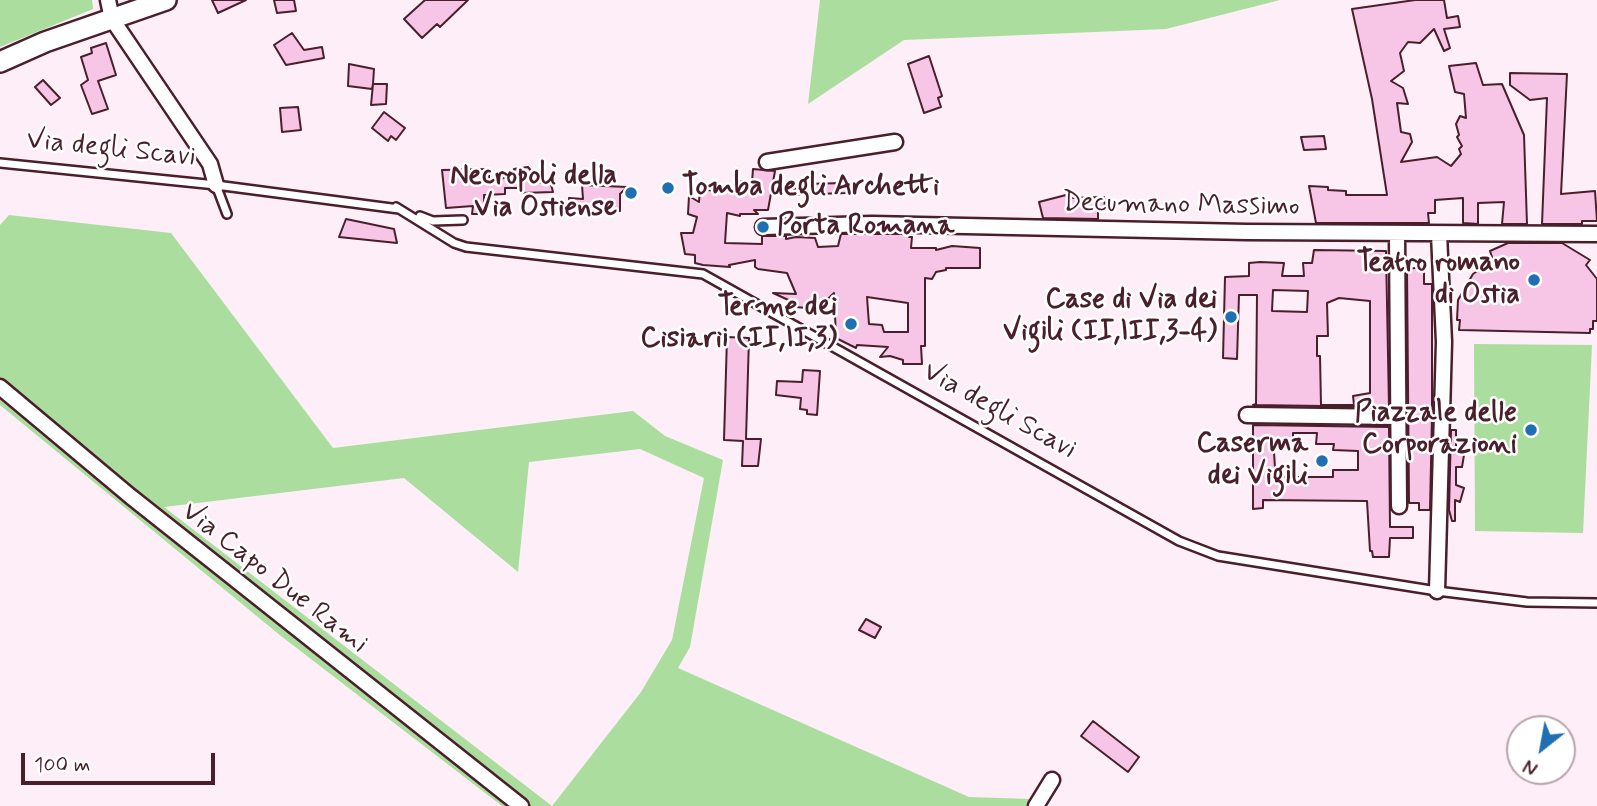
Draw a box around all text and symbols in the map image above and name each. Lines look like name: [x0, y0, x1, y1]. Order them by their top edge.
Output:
street label: Via degli Scavi: [25, 124, 197, 176]
place label: Necropoli della Via Ostiense: [450, 160, 617, 226]
place label: Tomba degli Archetti: [682, 171, 939, 205]
marker: Tomba degli Archetti: [660, 180, 676, 196]
marker: Necropoli della Via Ostiense: [623, 185, 639, 201]
street label: Decumano Massimo: [1062, 187, 1300, 225]
place label: Porta Romana: [777, 210, 954, 244]
marker: Porta Romana: [755, 219, 771, 235]
place label: Teatro romano di Ostia: [1357, 247, 1520, 313]
marker: Teatro romano di Ostia: [1526, 272, 1542, 288]
place label: Case di Via dei Vigili (II,III,3-4): [1003, 284, 1217, 350]
place label: Terme dei Cisiarii (II,II,3): [641, 291, 837, 357]
marker: Case di Via dei Vigili (II,III,3-4): [1223, 309, 1239, 325]
marker: Terme dei Cisiarii (II,II,3): [843, 316, 859, 332]
street label: Via degli Scavi: [916, 356, 1082, 468]
place label: Piazzale delle Corporazioni: [1355, 397, 1517, 463]
marker: Piazzale delle Corporazioni: [1523, 422, 1539, 438]
place label: Caserma dei Vigili: [1196, 428, 1308, 494]
marker: Caserma dei Vigili: [1314, 453, 1330, 469]
street label: Via Capo Due Rami: [174, 496, 374, 662]
north arrow: [1506, 715, 1576, 785]
scale bar: [24, 740, 219, 784]
text: 100 m: [34, 751, 90, 779]
text: N: [1519, 753, 1543, 781]

